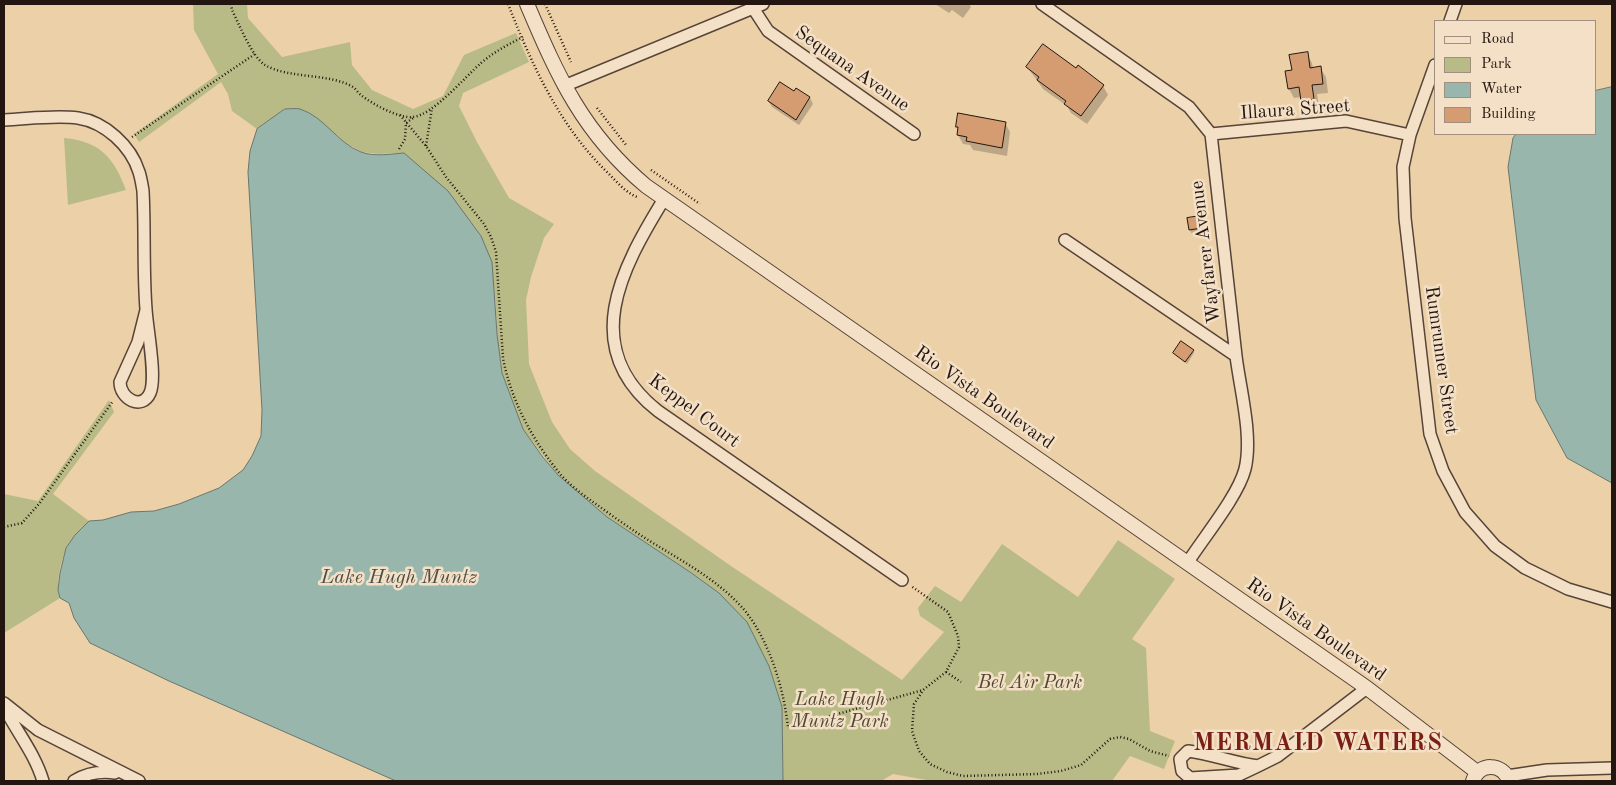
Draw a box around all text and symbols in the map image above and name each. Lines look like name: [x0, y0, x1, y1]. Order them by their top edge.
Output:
legend: [1434, 20, 1596, 135]
street label: Sequana Avenue: [790, 21, 914, 117]
text: Road: [1481, 32, 1514, 47]
text: Park: [1481, 57, 1512, 72]
text: Water: [1481, 82, 1522, 97]
street label: Illaura Street: [1239, 95, 1351, 125]
text: Building: [1481, 107, 1536, 122]
street label: Wayfarer Avenue: [1186, 179, 1226, 325]
street label: Rumrunner Street: [1419, 284, 1463, 436]
street label: Rio Vista Boulevard: [910, 341, 1058, 455]
street label: Keppel Court: [644, 369, 744, 453]
water label: Lake Hugh Muntz: [321, 566, 477, 590]
street label: Rio Vista Boulevard: [1242, 573, 1390, 687]
park label: Bel Air Park: [978, 672, 1082, 694]
park label: Lake Hugh Muntz Park: [791, 689, 889, 733]
district label: MERMAID WATERS: [1191, 730, 1445, 758]

